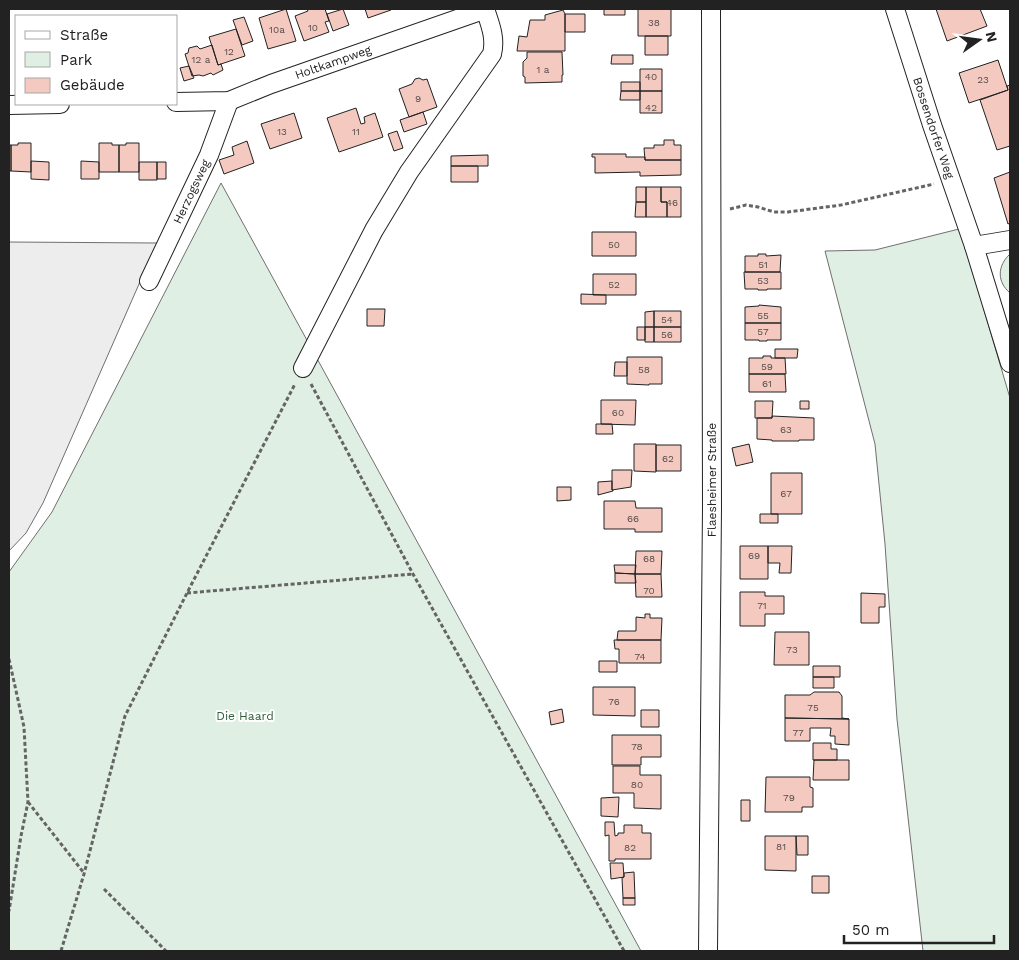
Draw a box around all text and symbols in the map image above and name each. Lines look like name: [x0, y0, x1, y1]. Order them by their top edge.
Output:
legend: [15, 15, 178, 105]
north arrow: [954, 15, 1004, 65]
house number: 38: [648, 17, 660, 28]
house number: 10: [308, 22, 318, 33]
house number: 10a: [269, 24, 285, 35]
text: Straße: [60, 26, 108, 44]
text: N: [983, 30, 1001, 44]
street label: Holtkampweg: [293, 42, 374, 82]
house number: 12: [224, 46, 234, 57]
text: Park: [60, 51, 93, 69]
house number: 12 a: [192, 54, 211, 65]
house number: 1 a: [537, 64, 550, 75]
house number: 40: [645, 71, 657, 82]
house number: 23: [977, 74, 989, 85]
street label: Bossendorfer Weg: [910, 75, 957, 181]
text: Gebäude: [60, 76, 125, 94]
house number: 9: [415, 93, 421, 104]
house number: 42: [645, 102, 657, 113]
house number: 13: [277, 126, 287, 137]
house number: 11: [352, 126, 360, 137]
street label: Herzogsweg: [170, 157, 213, 226]
house number: 46: [666, 197, 678, 208]
house number: 50: [608, 239, 620, 250]
house number: 51: [758, 259, 768, 270]
house number: 53: [757, 275, 769, 286]
house number: 52: [608, 279, 620, 290]
house number: 55: [757, 310, 769, 321]
house number: 54: [661, 314, 673, 325]
house number: 57: [757, 326, 769, 337]
house number: 56: [661, 329, 673, 340]
house number: 59: [761, 361, 773, 372]
house number: 58: [638, 364, 650, 375]
house number: 61: [762, 378, 772, 389]
house number: 60: [612, 407, 624, 418]
street label: Flaesheimer Straße: [705, 423, 719, 537]
house number: 63: [780, 424, 792, 435]
house number: 62: [662, 453, 674, 464]
house number: 67: [780, 488, 792, 499]
house number: 66: [627, 513, 639, 524]
house number: 69: [748, 550, 760, 561]
house number: 68: [643, 553, 655, 564]
house number: 70: [643, 585, 655, 596]
house number: 71: [757, 600, 767, 611]
house number: 73: [786, 644, 798, 655]
house number: 74: [634, 651, 646, 662]
house number: 76: [608, 696, 620, 707]
house number: 75: [807, 702, 819, 713]
park label: Die Haard: [216, 709, 274, 723]
house number: 77: [792, 727, 804, 738]
house number: 78: [631, 741, 643, 752]
house number: 80: [631, 779, 643, 790]
house number: 79: [783, 792, 795, 803]
house number: 81: [776, 841, 786, 852]
house number: 82: [624, 842, 636, 853]
scale bar: [844, 912, 994, 944]
text: 50 m: [852, 921, 889, 939]

